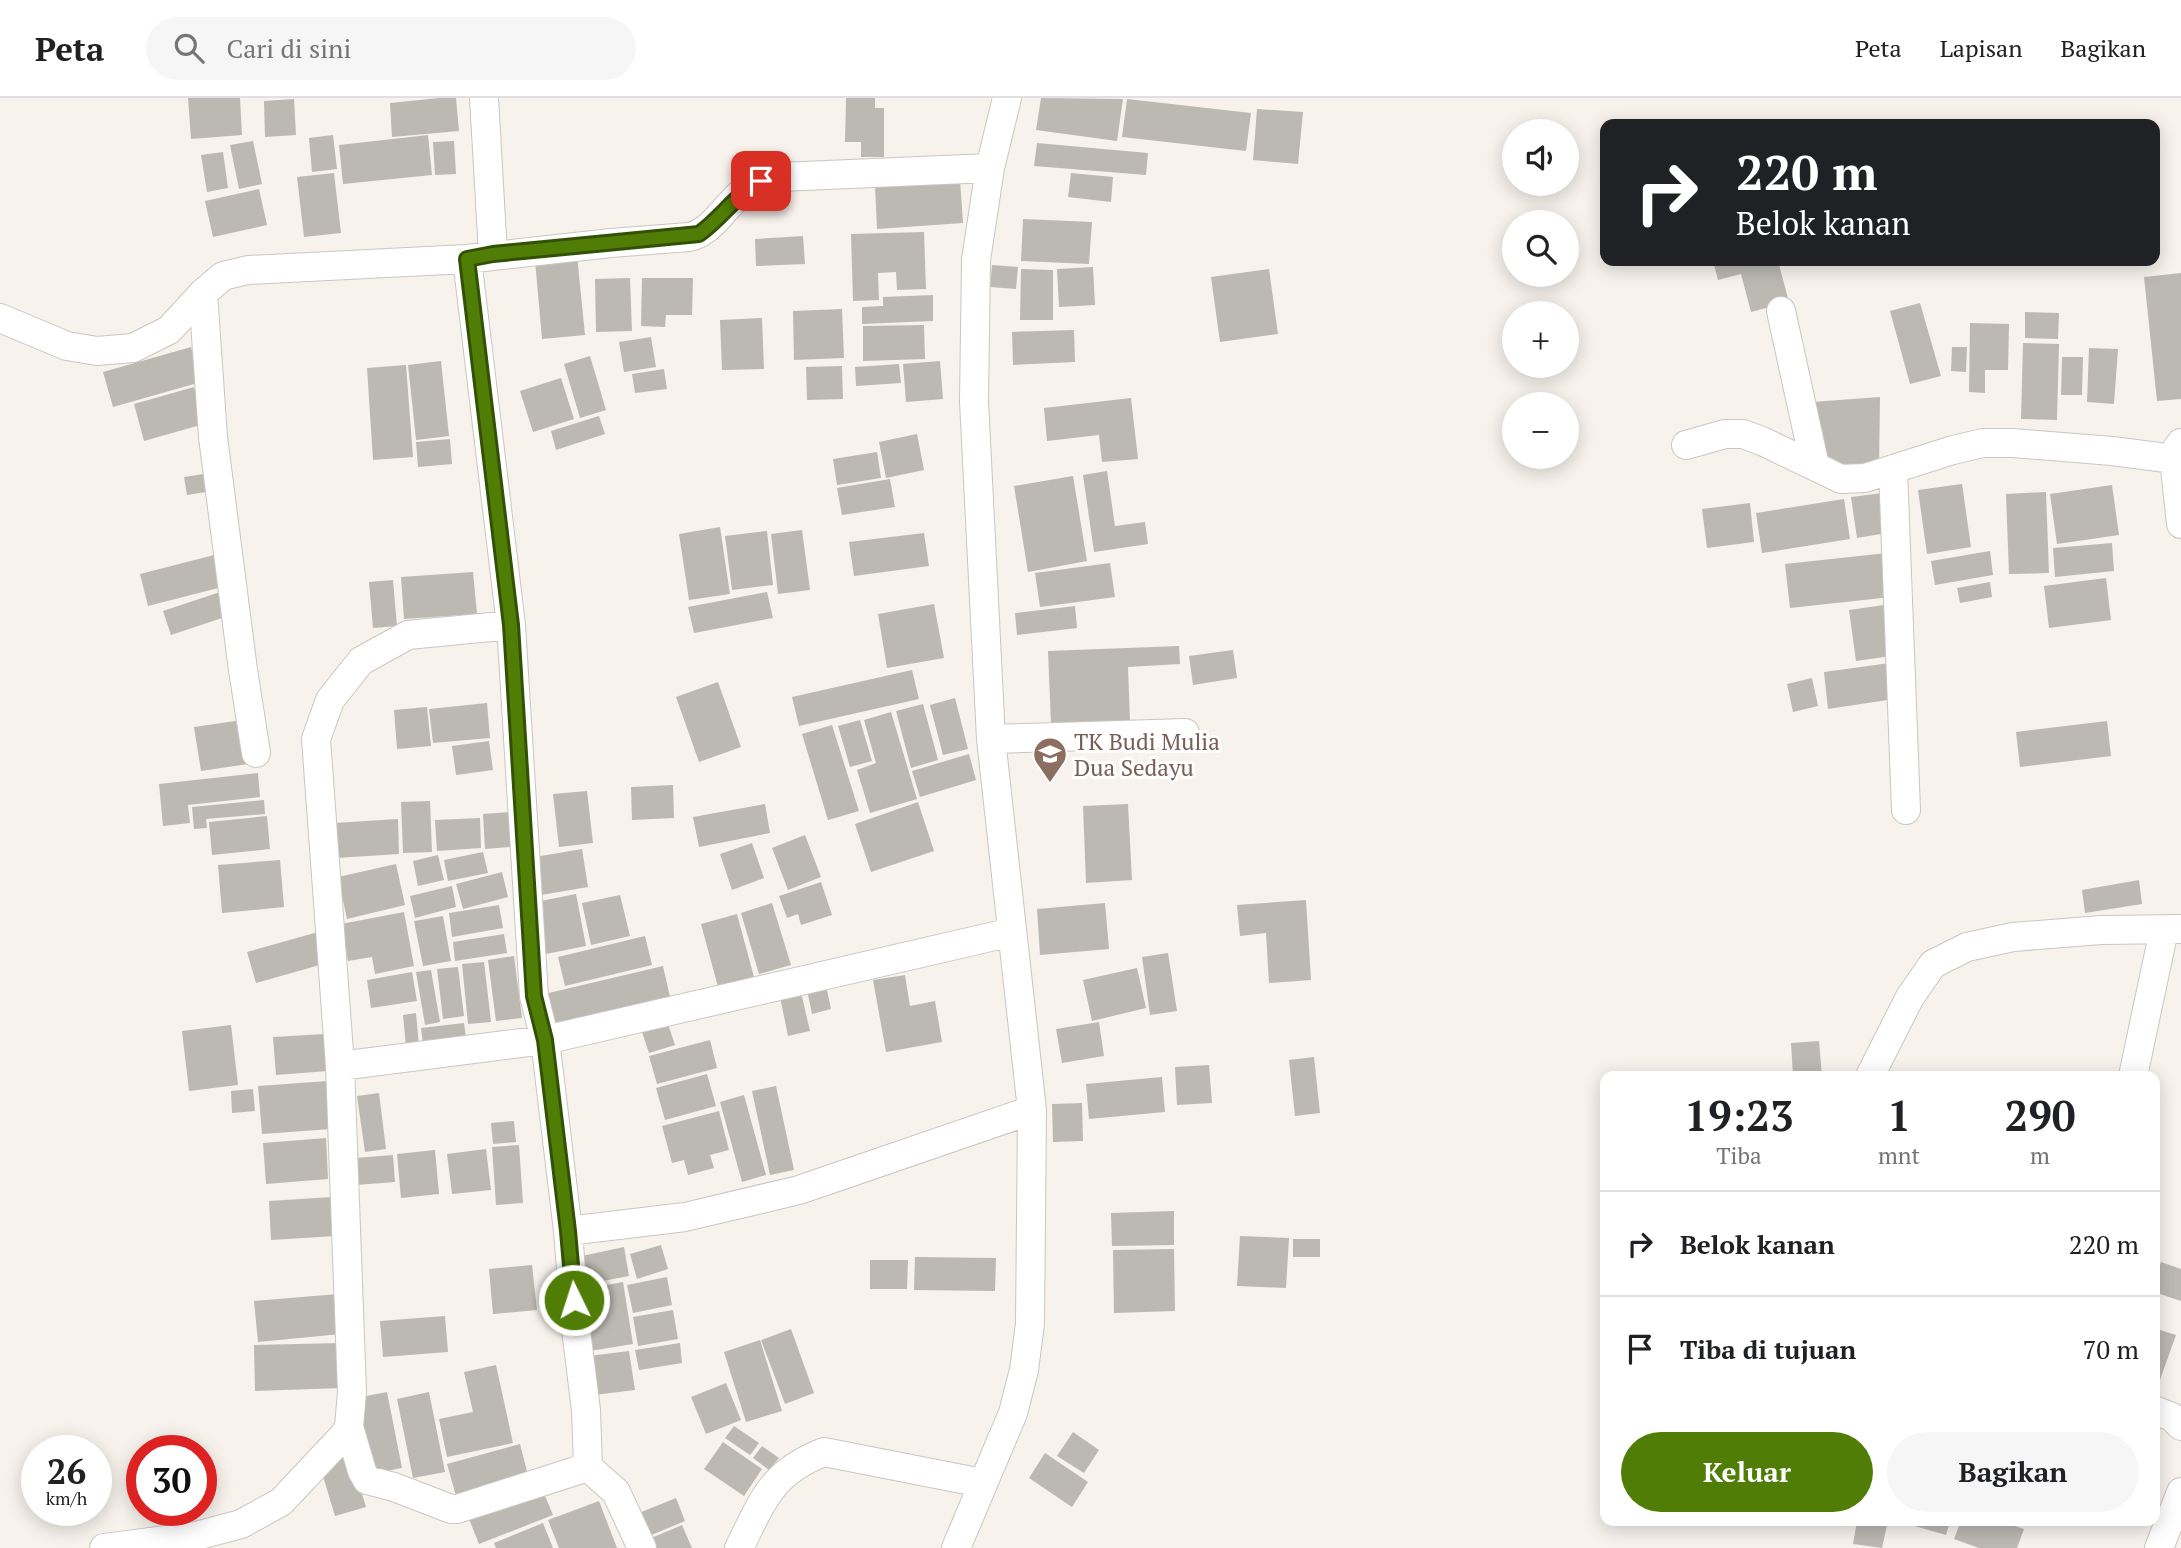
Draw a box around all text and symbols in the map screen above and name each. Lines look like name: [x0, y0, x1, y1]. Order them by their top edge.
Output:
search box: [146, 17, 636, 80]
text: Peta: [35, 27, 104, 70]
icon: search: [170, 29, 208, 67]
text: Cari di sini: [226, 31, 351, 65]
text: Peta: [1855, 32, 1902, 64]
text: Lapisan: [1940, 32, 2023, 64]
text: Bagikan: [2061, 32, 2146, 64]
map controls: [1502, 119, 1579, 469]
button: sound: [1502, 119, 1579, 196]
text: 220 m: [1736, 139, 1878, 204]
icon: right: [1621, 147, 1712, 238]
pin: [731, 151, 791, 211]
icon: arrive: [742, 162, 780, 200]
text: Belok kanan: [1736, 202, 1910, 244]
button: search: [1502, 210, 1579, 287]
button: +: [1502, 301, 1579, 378]
button: −: [1502, 392, 1579, 469]
place label: TK Budi Mulia Dua Sedayu: [1074, 726, 1220, 783]
school or university icon: TK Budi Mulia Dua Sedayu: [1031, 735, 1069, 784]
text: 19:23: [1684, 1087, 1794, 1143]
text: 1: [1887, 1087, 1911, 1143]
text: 290: [2004, 1087, 2076, 1143]
text: Tiba: [1716, 1140, 1762, 1171]
text: mnt: [1878, 1140, 1920, 1171]
text: m: [2030, 1140, 2050, 1171]
icon: right: [1621, 1225, 1659, 1263]
text: Belok kanan: [1680, 1227, 1835, 1261]
text: 220 m: [2069, 1227, 2139, 1261]
position arrow: [537, 1263, 611, 1337]
icon: arrive: [1621, 1330, 1659, 1368]
text: Tiba di tujuan: [1680, 1332, 1856, 1366]
text: 70 m: [2083, 1332, 2139, 1366]
button: Keluar: [1621, 1432, 1873, 1512]
button: Bagikan: [1887, 1432, 2139, 1512]
speed limit sign: 30: [126, 1435, 217, 1526]
text: 26: [47, 1448, 86, 1494]
text: km/h: [46, 1486, 87, 1510]

